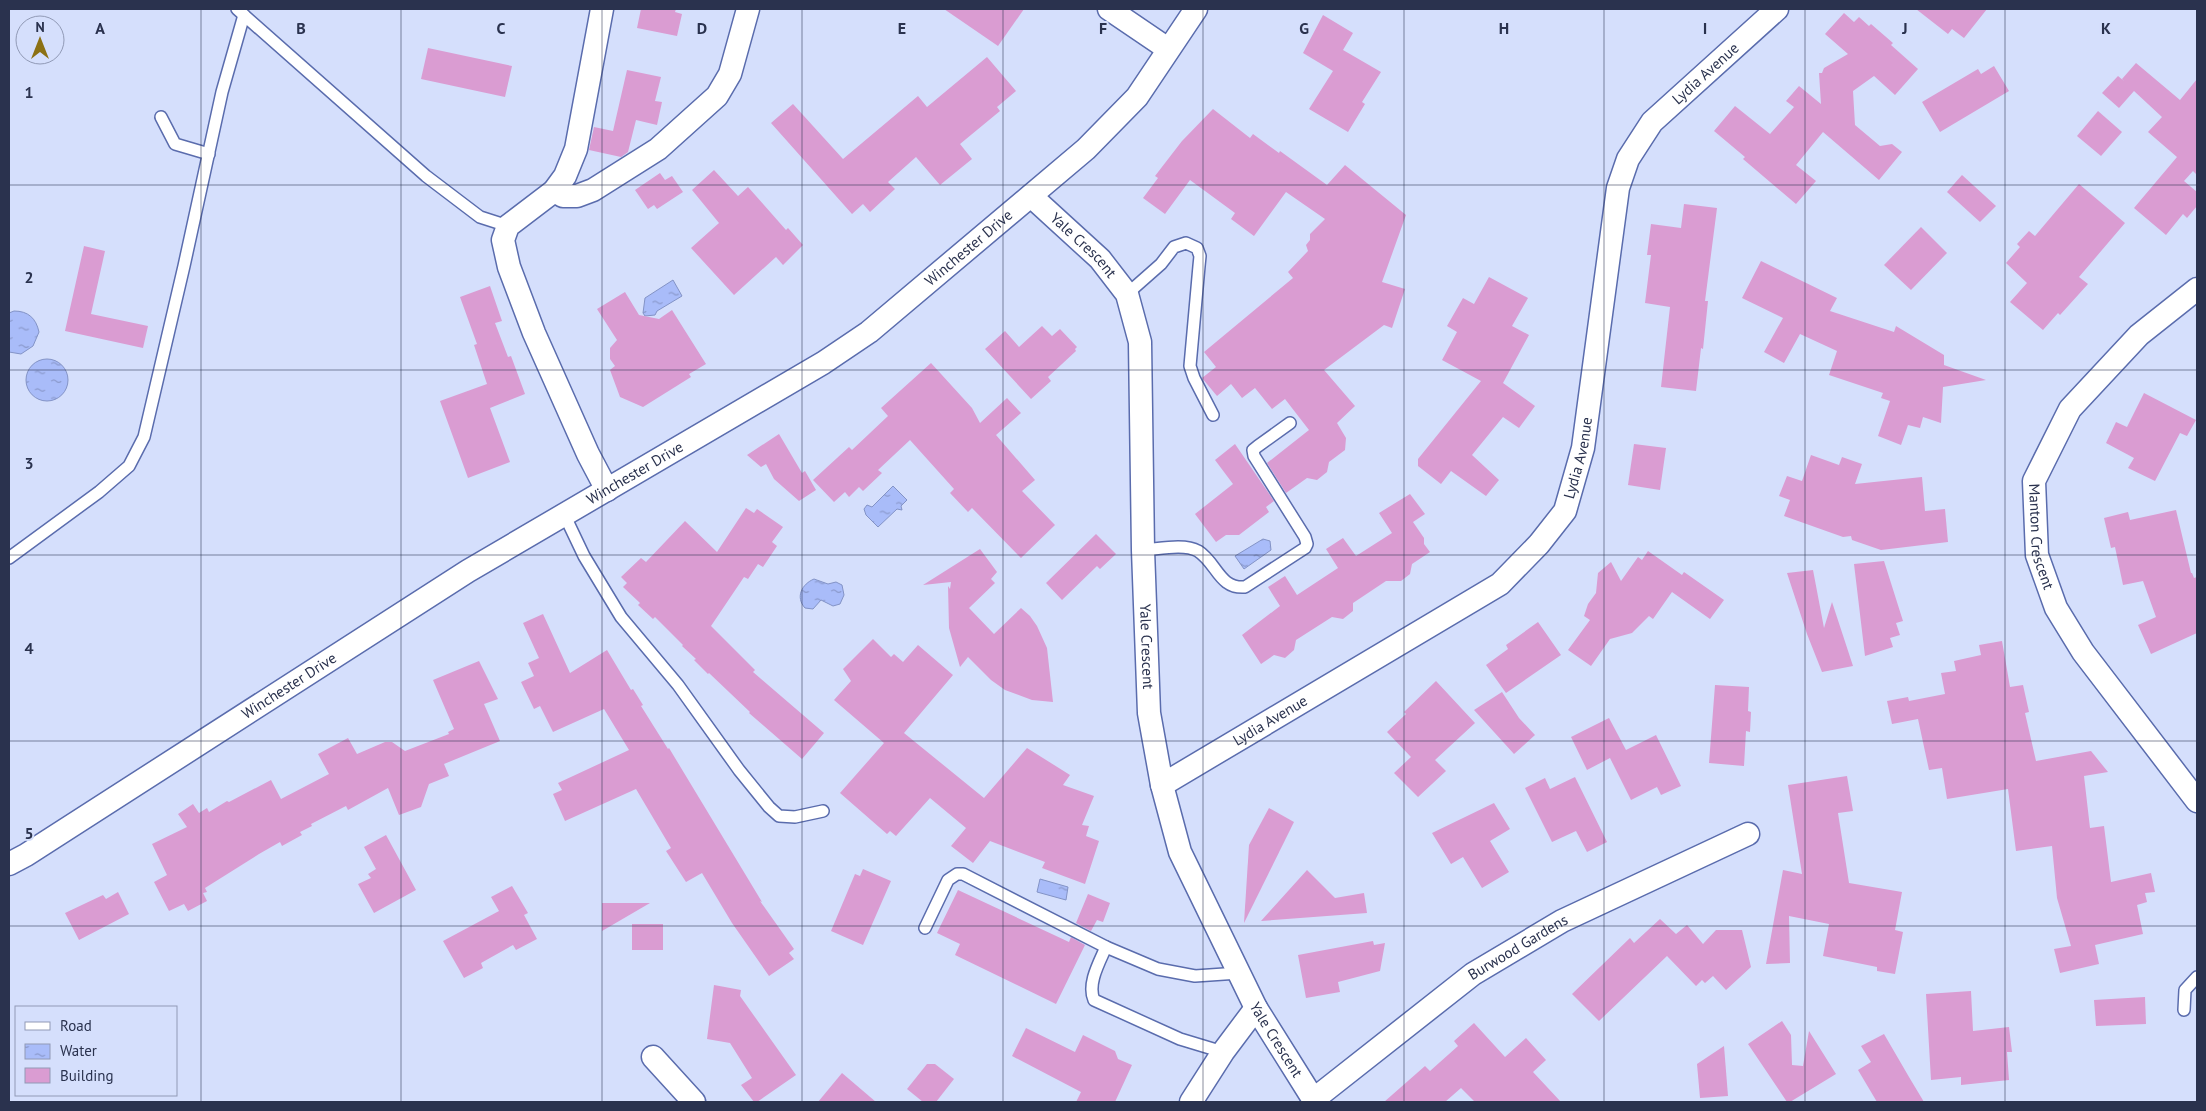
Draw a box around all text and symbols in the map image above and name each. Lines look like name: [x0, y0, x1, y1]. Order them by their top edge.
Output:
north arrow: [15, 15, 65, 65]
text: N: [35, 18, 45, 36]
text: A: [95, 18, 105, 38]
text: B: [296, 18, 306, 38]
text: C: [497, 18, 506, 38]
text: D: [697, 18, 707, 38]
text: E: [898, 18, 906, 38]
text: F: [1099, 18, 1107, 38]
text: G: [1299, 18, 1309, 38]
text: H: [1499, 18, 1509, 38]
text: I: [1703, 18, 1707, 38]
text: J: [1901, 18, 1908, 38]
text: K: [2101, 18, 2111, 38]
street label: Lydia Avenue: [1668, 38, 1743, 108]
text: 1: [24, 82, 34, 102]
street label: Winchester Drive: [921, 205, 1016, 290]
street label: Yale Crescent: [1047, 208, 1121, 281]
text: 2: [24, 267, 34, 287]
street label: Lydia Avenue: [1559, 416, 1596, 501]
street label: Winchester Drive: [583, 437, 686, 509]
text: 3: [24, 453, 34, 473]
street label: Manton Crescent: [2025, 483, 2059, 592]
street label: Yale Crescent: [1136, 603, 1158, 690]
text: 4: [24, 638, 34, 658]
street label: Winchester Drive: [238, 648, 340, 723]
street label: Lydia Avenue: [1229, 691, 1311, 750]
text: 5: [24, 823, 34, 843]
street label: Burwood Gardens: [1464, 910, 1571, 984]
street label: Yale Crescent: [1246, 999, 1307, 1081]
legend: [15, 1006, 178, 1096]
text: Road: [60, 1016, 92, 1035]
text: Water: [60, 1041, 97, 1060]
text: Building: [60, 1066, 114, 1085]

